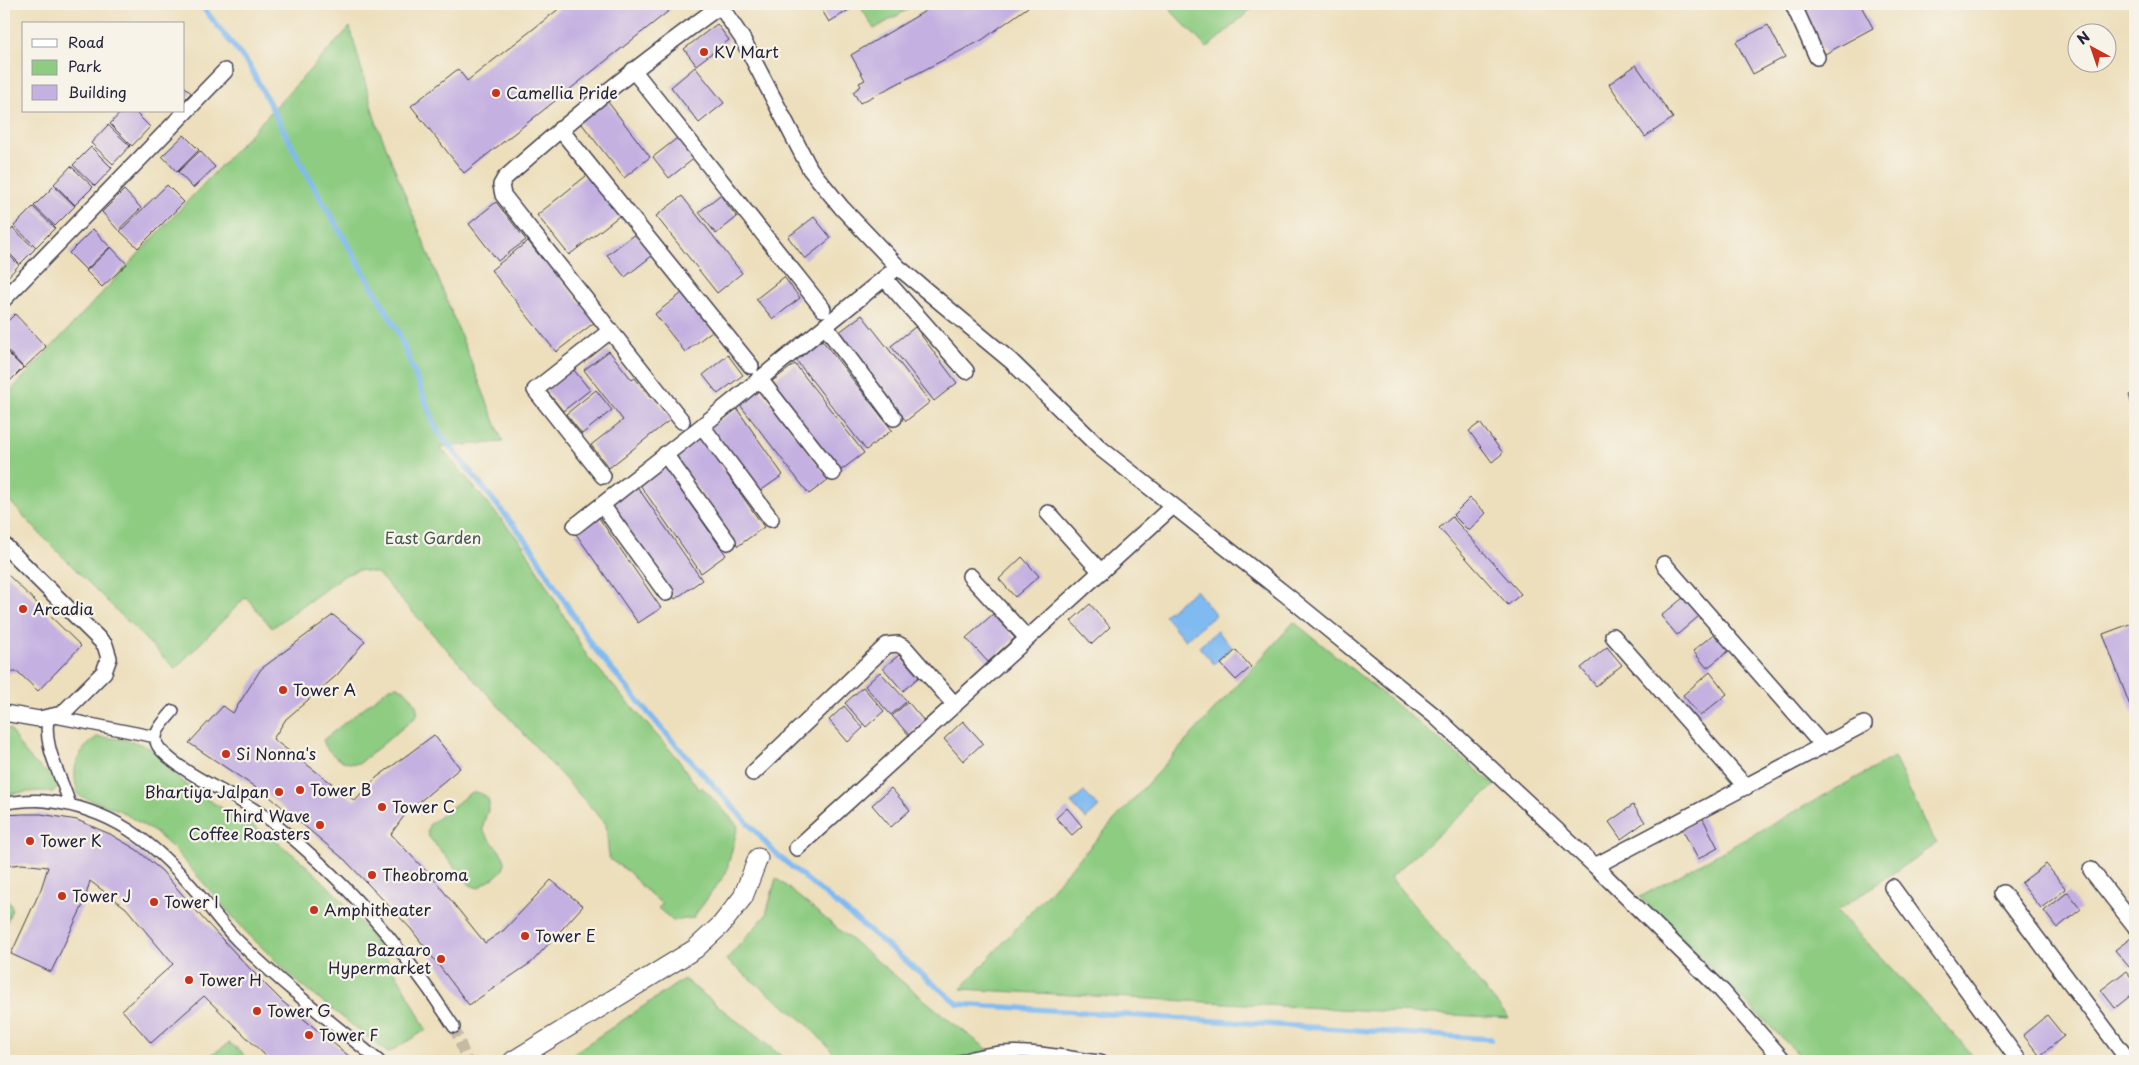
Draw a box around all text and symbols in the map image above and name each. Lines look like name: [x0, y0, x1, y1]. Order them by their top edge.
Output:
legend: [22, 22, 185, 112]
north arrow: [2066, 22, 2116, 72]
text: N: [2072, 26, 2094, 49]
text: Road: [68, 30, 104, 53]
place label: KV Mart: [714, 39, 779, 63]
marker: KV Mart: [698, 46, 710, 58]
text: Park: [68, 54, 102, 77]
text: Building: [68, 80, 127, 103]
place label: Camellia Pride: [506, 80, 618, 104]
marker: Camellia Pride: [490, 87, 502, 99]
park label: East Garden: [385, 525, 481, 549]
place label: Arcadia: [33, 596, 94, 620]
marker: Arcadia: [17, 603, 29, 615]
place label: Tower A: [293, 677, 356, 701]
marker: Tower A: [277, 684, 289, 696]
place label: Si Nonna's: [236, 741, 316, 765]
marker: Si Nonna's: [220, 748, 232, 760]
place label: Tower B: [310, 777, 371, 801]
place label: Bhartiya Jalpan: [145, 779, 269, 803]
marker: Tower B: [294, 784, 306, 796]
marker: Bhartiya Jalpan: [273, 786, 285, 798]
place label: Tower C: [392, 794, 455, 818]
marker: Tower C: [376, 801, 388, 813]
place label: Third Wave Coffee Roasters: [189, 803, 310, 845]
marker: Third Wave Coffee Roasters: [314, 819, 326, 831]
place label: Tower K: [40, 828, 102, 852]
marker: Tower K: [24, 835, 36, 847]
place label: Theobroma: [382, 862, 468, 886]
marker: Theobroma: [366, 869, 378, 881]
place label: Tower J: [72, 883, 132, 907]
place label: Tower I: [164, 889, 219, 913]
marker: Tower J: [56, 890, 68, 902]
marker: Tower I: [148, 896, 160, 908]
place label: Amphitheater: [324, 897, 432, 921]
marker: Amphitheater: [308, 904, 320, 916]
place label: Tower E: [535, 923, 596, 947]
marker: Tower E: [519, 930, 531, 942]
place label: Bazaaro Hypermarket: [328, 937, 431, 979]
marker: Bazaaro Hypermarket: [435, 953, 447, 965]
place label: Tower H: [199, 967, 262, 991]
marker: Tower H: [183, 974, 195, 986]
place label: Tower G: [267, 998, 331, 1022]
marker: Tower G: [251, 1005, 263, 1017]
place label: Tower F: [319, 1022, 378, 1046]
marker: Tower F: [303, 1029, 315, 1041]

